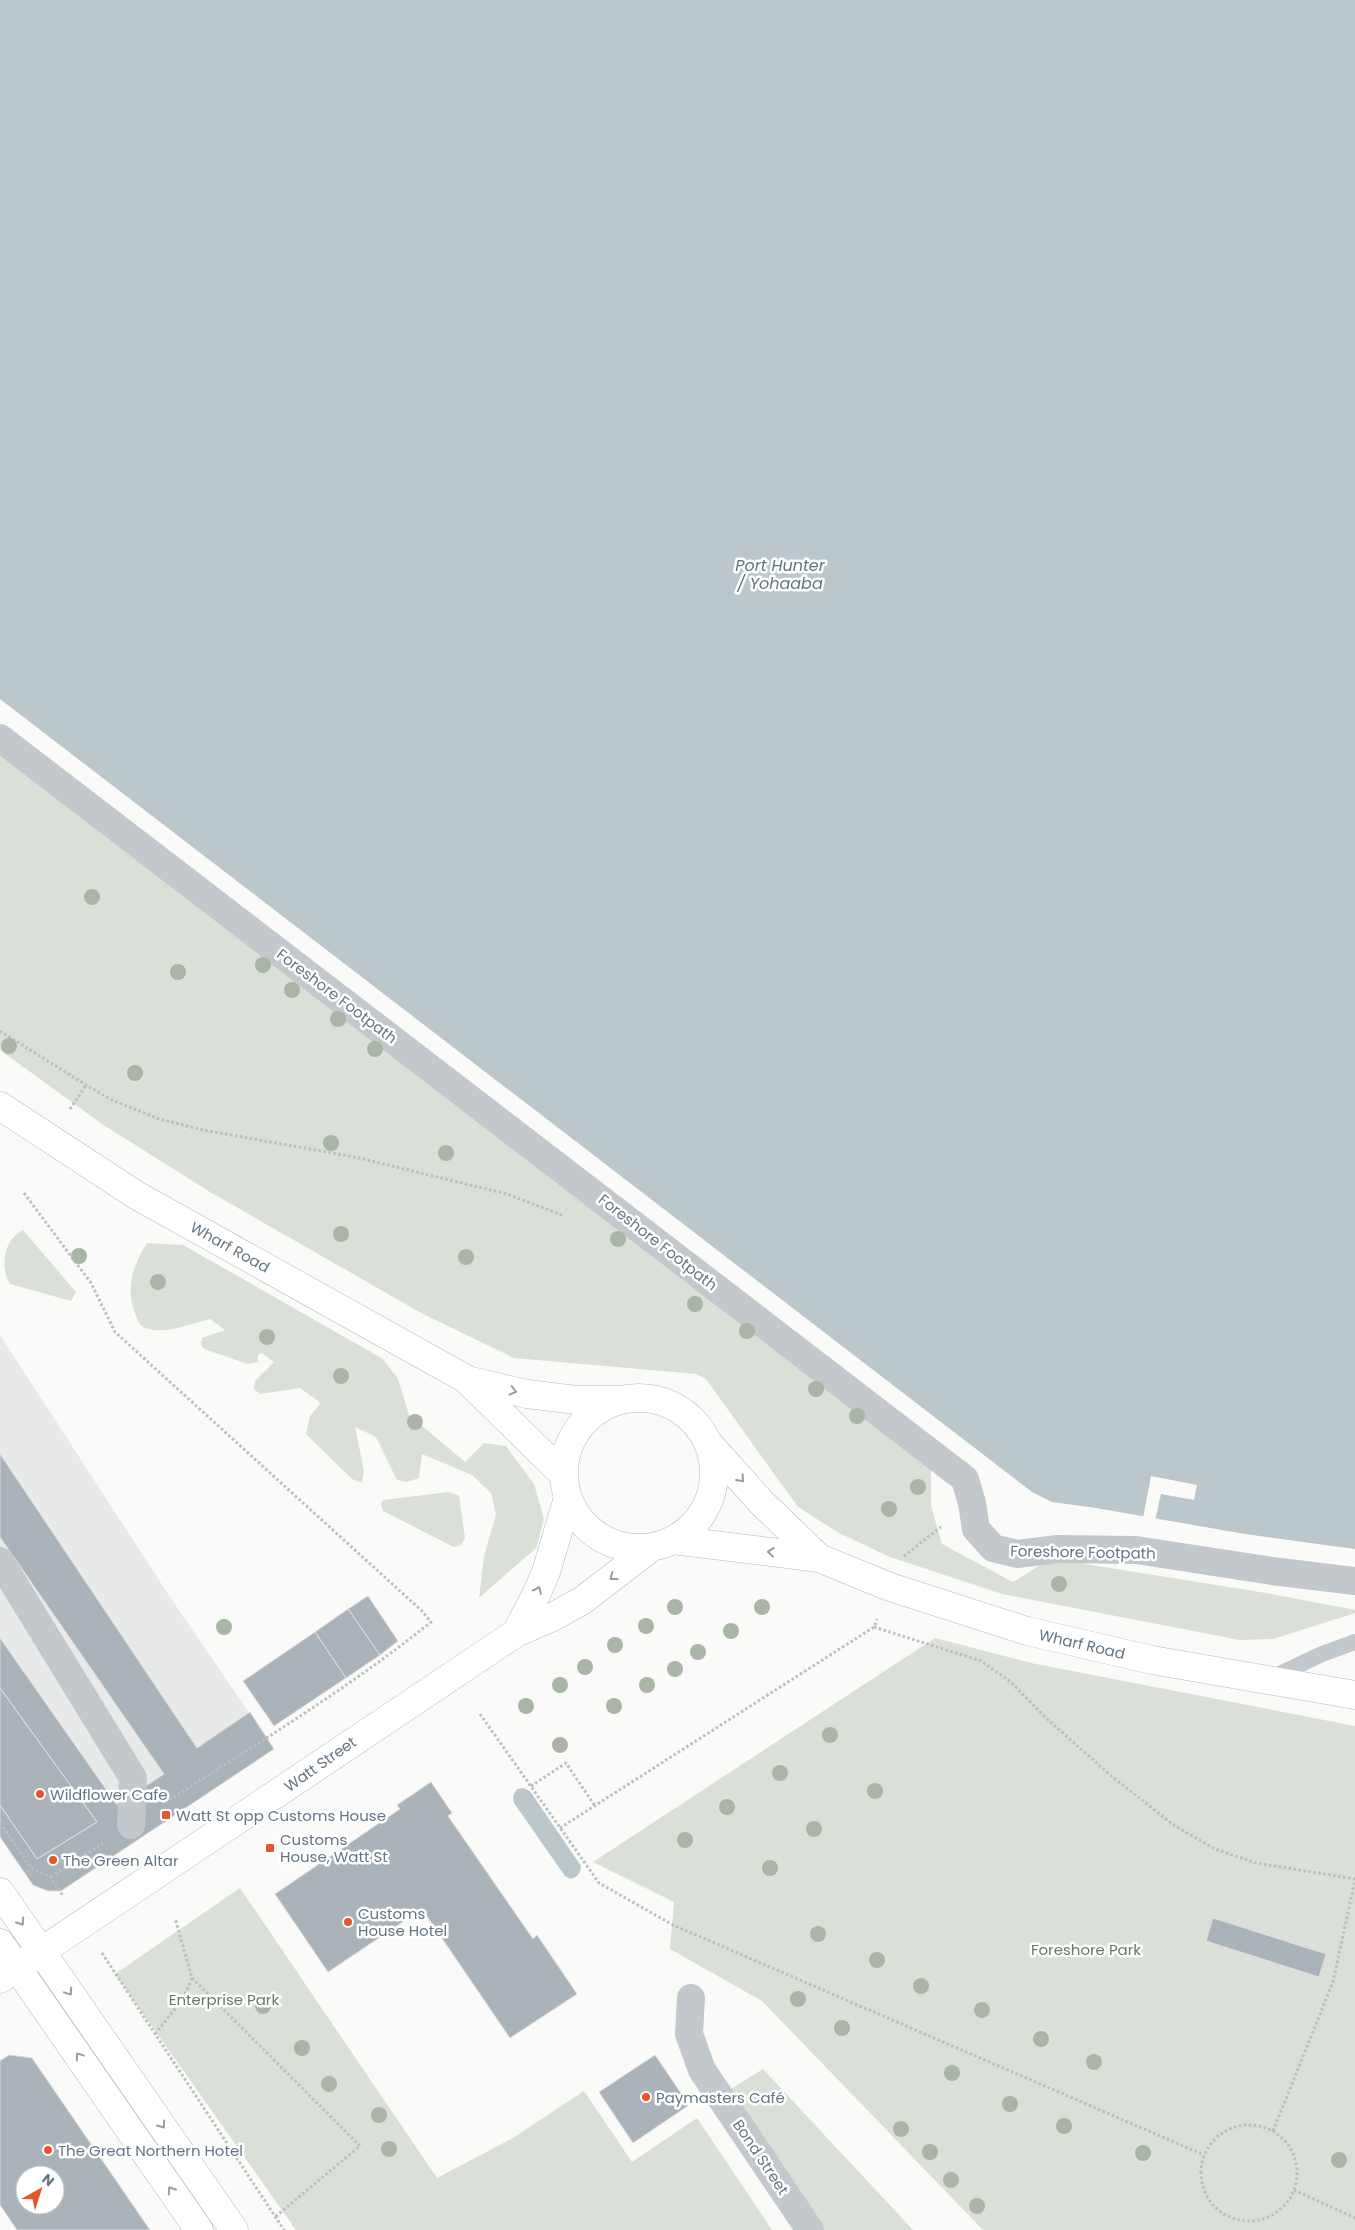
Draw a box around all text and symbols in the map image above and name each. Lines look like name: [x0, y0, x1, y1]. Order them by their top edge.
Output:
water label: Port Hunter / Yohaaba: [735, 554, 826, 595]
street label: Foreshore Footpath: [273, 944, 401, 1048]
street label: Foreshore Footpath: [594, 1189, 722, 1295]
street label: Wharf Road: [186, 1217, 274, 1277]
one-way arrow: [509, 1385, 518, 1396]
one-way arrow: [735, 1474, 744, 1483]
street label: Foreshore Footpath: [1010, 1540, 1156, 1564]
one-way arrow: [766, 1547, 774, 1558]
one-way arrow: [609, 1571, 619, 1580]
one-way arrow: [532, 1586, 543, 1595]
street label: Wharf Road: [1037, 1624, 1127, 1664]
street label: Watt Street: [280, 1731, 360, 1797]
place label: Wildflower Cafe: [50, 1784, 168, 1805]
marker: Wildflower Cafe: [34, 1788, 46, 1800]
place label: Watt St opp Customs House: [176, 1805, 386, 1826]
marker: Watt St opp Customs House: [160, 1809, 172, 1821]
place label: Customs House, Watt St: [280, 1829, 388, 1867]
marker: Customs House, Watt St: [264, 1842, 276, 1854]
place label: The Green Altar: [63, 1850, 179, 1871]
marker: The Green Altar: [47, 1854, 59, 1866]
place label: Customs House Hotel: [358, 1903, 447, 1941]
one-way arrow: [15, 1916, 24, 1925]
marker: Customs House Hotel: [342, 1916, 354, 1928]
park label: Foreshore Park: [1031, 1939, 1141, 1960]
one-way arrow: [63, 1986, 72, 1995]
park label: Enterprise Park: [169, 1989, 279, 2010]
one-way arrow: [76, 2053, 85, 2062]
place label: Paymasters Café: [656, 2087, 785, 2108]
marker: Paymasters Café: [640, 2091, 652, 2103]
street label: Bond Street: [728, 2115, 794, 2199]
one-way arrow: [156, 2119, 165, 2129]
place label: The Great Northern Hotel: [58, 2140, 243, 2161]
marker: The Great Northern Hotel: [42, 2144, 54, 2156]
north arrow: [15, 2165, 65, 2215]
text: N: [38, 2169, 59, 2191]
one-way arrow: [168, 2186, 177, 2196]

